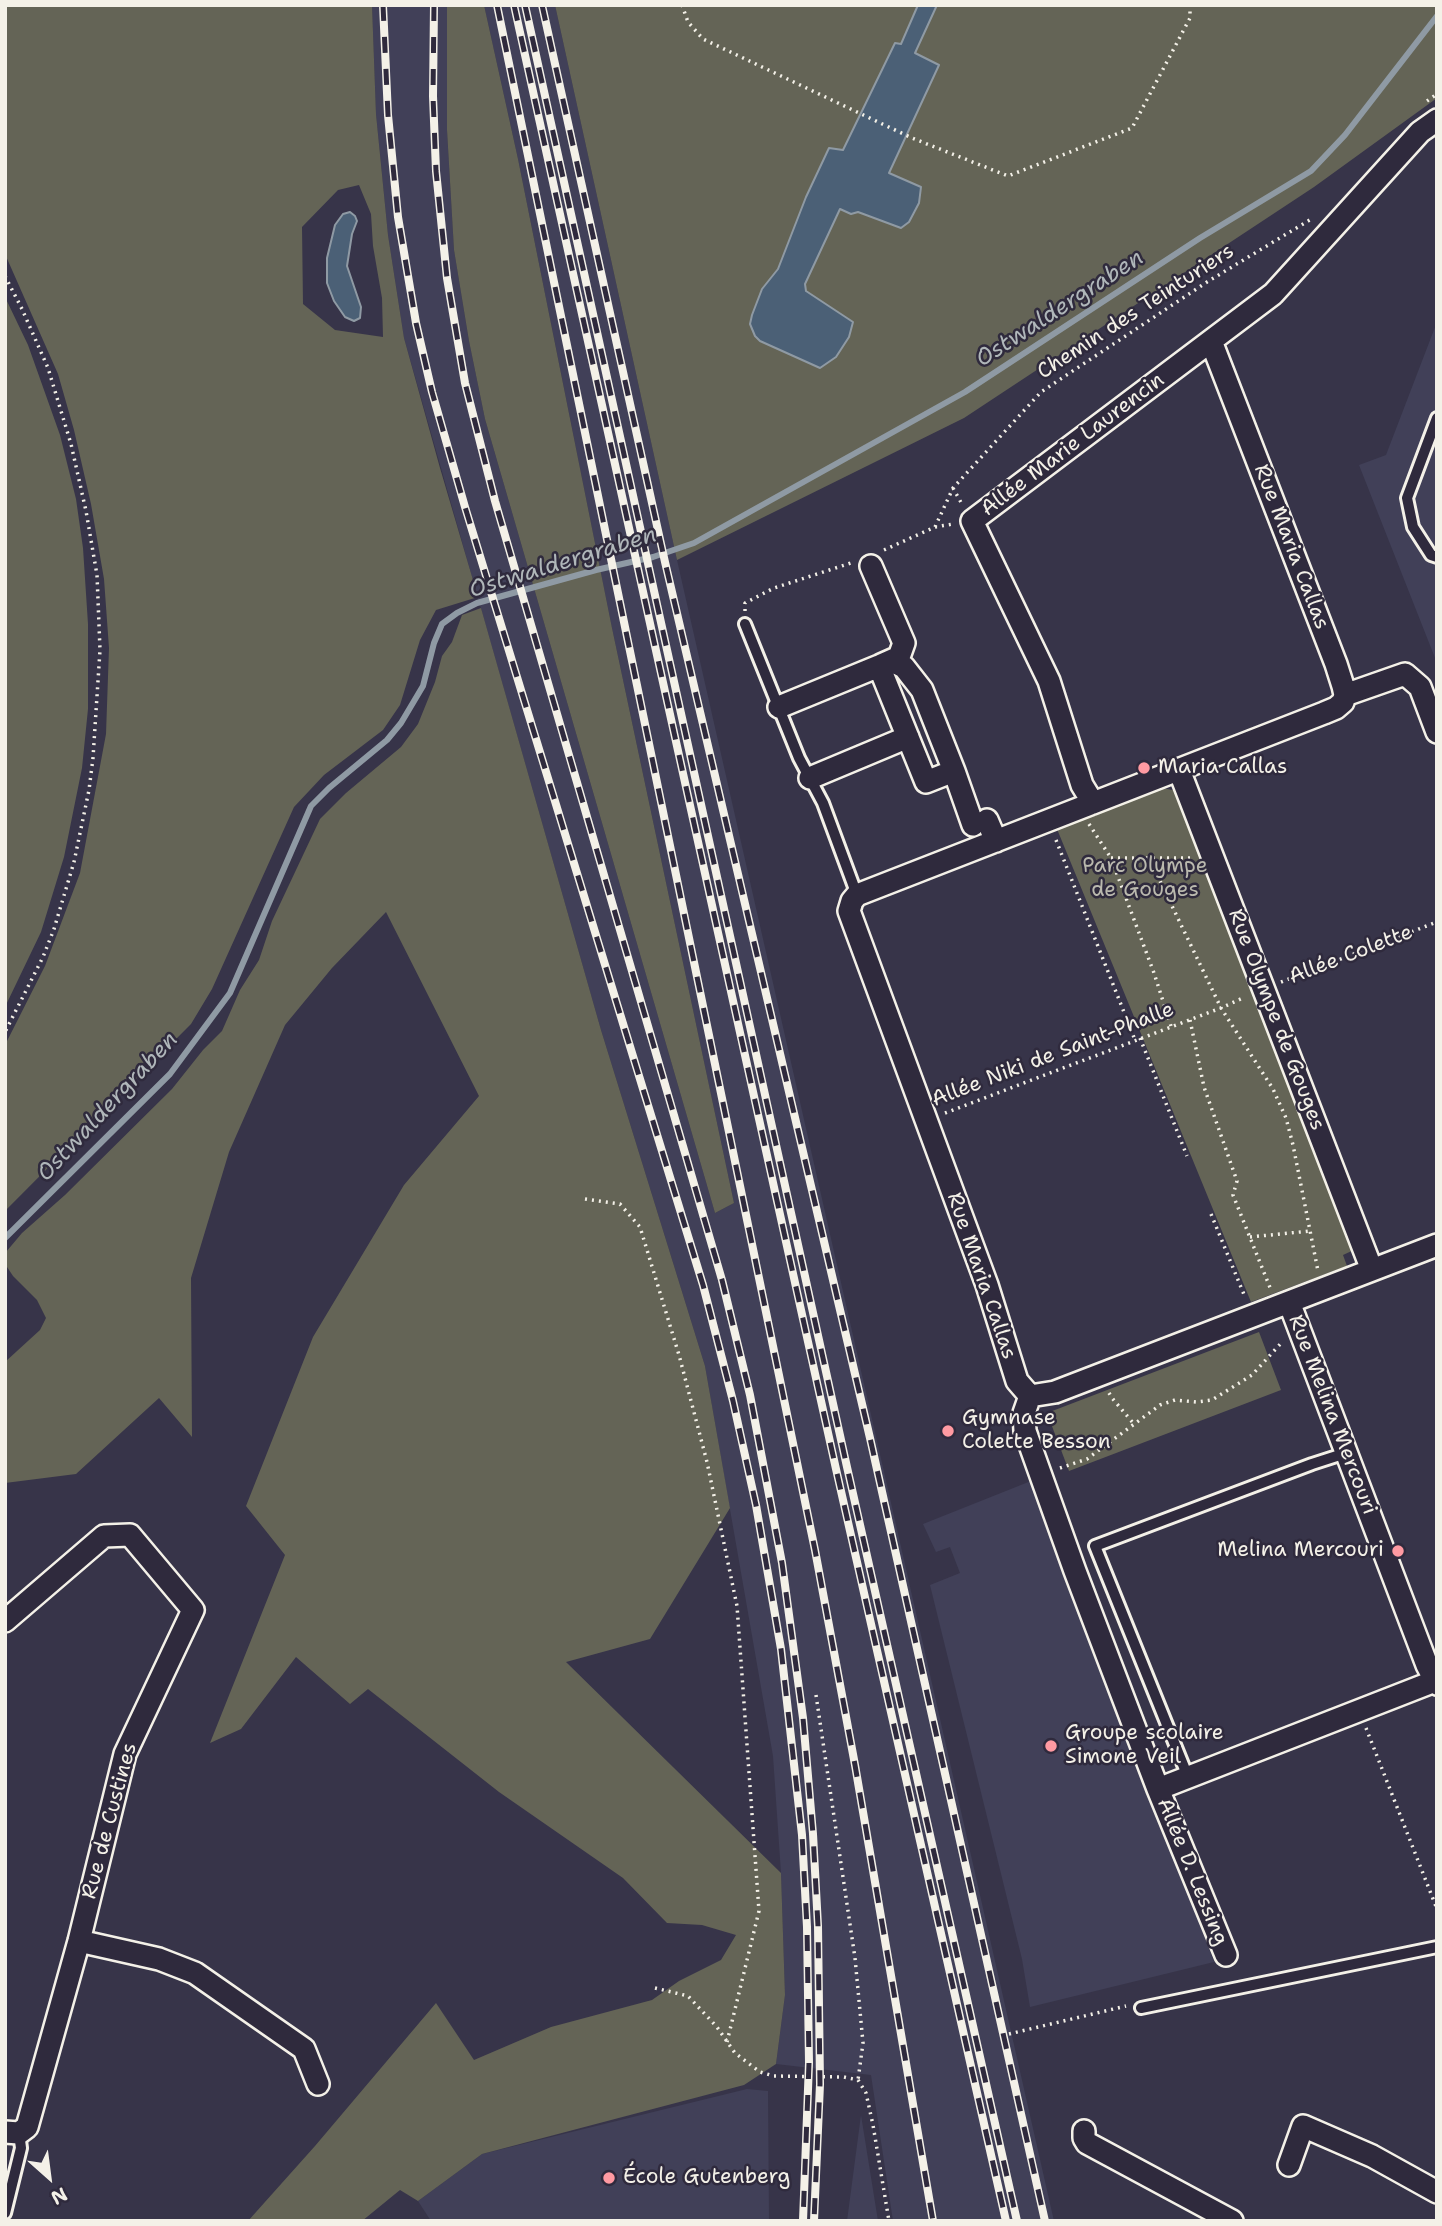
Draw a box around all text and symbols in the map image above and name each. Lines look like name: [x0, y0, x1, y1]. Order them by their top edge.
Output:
street label: Chemin des Teinturiers: [1033, 239, 1239, 385]
water label: Ostwaldergraben: [971, 245, 1149, 373]
street label: Allée Marie Laurencin: [976, 368, 1170, 522]
street label: Rue Maria Callas: [1248, 461, 1334, 633]
water label: Ostwaldergraben: [466, 521, 660, 605]
place label: Maria Callas: [1158, 755, 1287, 781]
marker: Maria Callas: [1136, 760, 1152, 776]
park label: Parc Olympe de Gouges: [1082, 854, 1208, 904]
street label: Rue Olympe de Gouges: [1222, 906, 1330, 1134]
street label: Allée Colette: [1286, 920, 1416, 990]
street label: Allée Niki de Saint-Phalle: [928, 997, 1178, 1113]
water label: Ostwaldergraben: [32, 1027, 184, 1187]
street label: Rue Maria Callas: [941, 1189, 1021, 1363]
street label: Rue Melina Mercouri: [1282, 1312, 1382, 1518]
place label: Gymnase Colette Besson: [962, 1406, 1111, 1456]
marker: Gymnase Colette Besson: [940, 1423, 956, 1439]
place label: Melina Mercouri: [1217, 1538, 1384, 1564]
marker: Melina Mercouri: [1390, 1543, 1406, 1559]
place label: Groupe scolaire Simone Veil: [1065, 1721, 1224, 1771]
marker: Groupe scolaire Simone Veil: [1043, 1738, 1059, 1754]
street label: Rue de Custines: [77, 1740, 143, 1902]
street label: Allée D. Lessing: [1151, 1795, 1233, 1949]
north arrow: [14, 2142, 84, 2212]
place label: École Gutenberg: [623, 2165, 790, 2191]
marker: École Gutenberg: [601, 2170, 617, 2186]
text: N: [47, 2181, 72, 2211]

